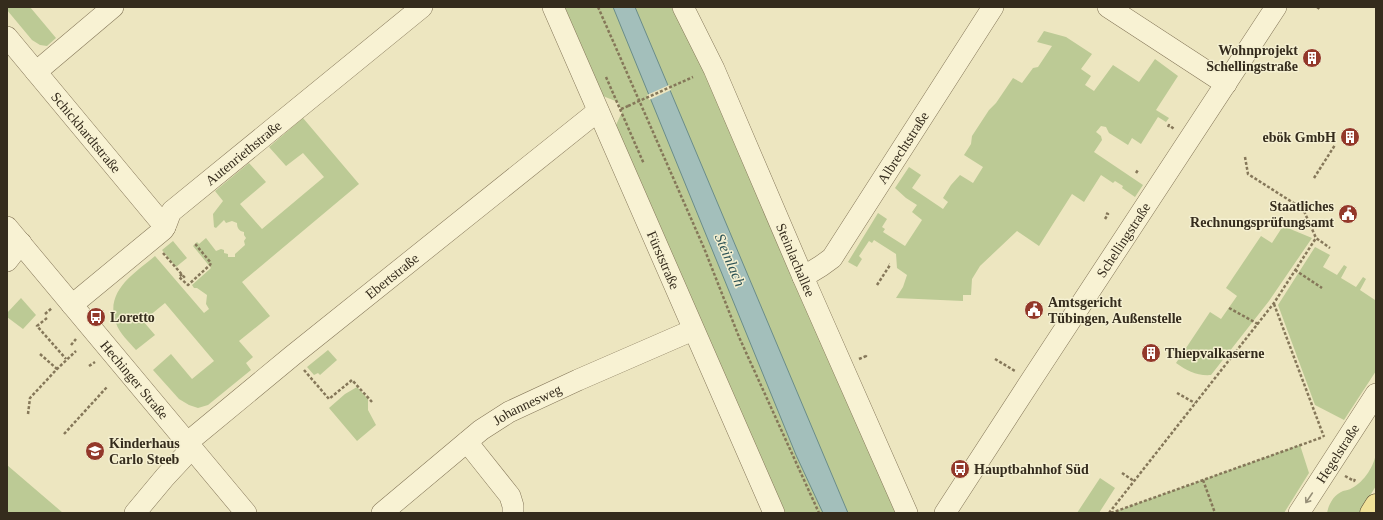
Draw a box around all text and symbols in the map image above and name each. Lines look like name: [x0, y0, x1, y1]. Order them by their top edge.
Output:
place label: Wohnprojekt Schellingstraße: [1206, 43, 1298, 74]
building icon: Wohnprojekt Schellingstraße: [1301, 47, 1323, 69]
street label: Schickhardtstraße: [48, 89, 124, 176]
street label: Albrechtstraße: [874, 109, 931, 186]
street label: Autenriethstraße: [202, 118, 284, 188]
building icon: ebök GmbH: [1339, 126, 1361, 148]
place label: ebök GmbH: [1262, 130, 1336, 145]
place label: Staatliches Rechnungsprüfungsamt: [1190, 199, 1335, 230]
street label: Schellingstraße: [1093, 200, 1153, 280]
public building icon: Staatliches Rechnungsprüfungsamt: [1337, 203, 1359, 225]
street label: Steinlachallee: [773, 221, 818, 299]
street label: Fürststraße: [644, 228, 683, 291]
water label: Steinlach: [712, 231, 748, 289]
street label: Ebertstraße: [362, 250, 422, 302]
place label: Amtsgericht Tübingen, Außenstelle: [1048, 295, 1182, 326]
public building icon: Amtsgericht Tübingen, Außenstelle: [1023, 299, 1045, 321]
bus stop icon: Loretto: [85, 306, 107, 328]
place label: Loretto: [110, 310, 155, 325]
street label: Hechinger Straße: [98, 337, 172, 422]
building icon: Thiepvalkaserne: [1140, 342, 1162, 364]
place label: Thiepvalkaserne: [1165, 346, 1265, 361]
street label: Johannesweg: [490, 381, 564, 428]
street label: Hegelstraße: [1313, 421, 1362, 486]
place label: Kinderhaus Carlo Steeb: [109, 436, 180, 467]
school or university icon: Kinderhaus Carlo Steeb: [84, 440, 106, 462]
bus stop icon: Hauptbahnhof Süd: [949, 458, 971, 480]
place label: Hauptbahnhof Süd: [974, 462, 1089, 477]
one-way arrow: [1305, 492, 1313, 503]

